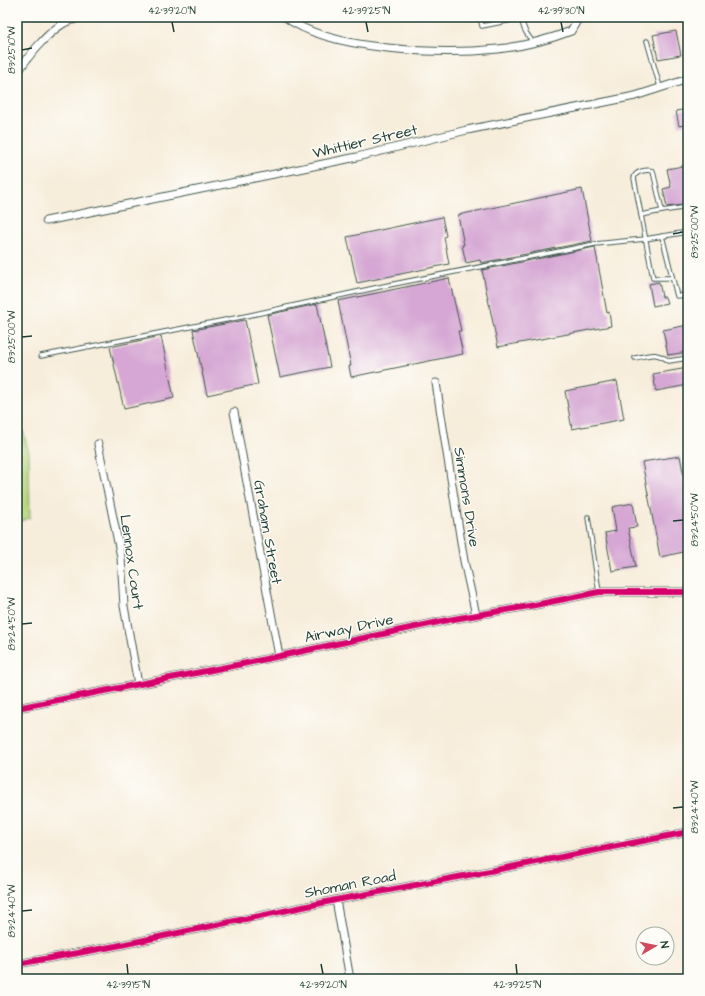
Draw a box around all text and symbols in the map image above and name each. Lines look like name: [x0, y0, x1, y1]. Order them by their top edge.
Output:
text: 42°39'20"N: [148, 4, 196, 18]
text: 42°39'25"N: [342, 4, 390, 18]
text: 42°39'30"N: [537, 4, 585, 18]
text: 83°25'10"W: [5, 26, 19, 74]
street label: Whittier Street: [311, 119, 420, 164]
text: 83°25'00"W: [688, 205, 702, 258]
text: 83°25'00"W: [5, 310, 19, 363]
street label: Simmons Drive: [448, 446, 485, 549]
street label: Graham Street: [248, 478, 287, 586]
text: 83°24'50"W: [688, 493, 702, 547]
street label: Lennox Court: [114, 513, 149, 611]
text: 83°24'50"W: [5, 597, 19, 651]
street label: Airway Drive: [303, 609, 396, 649]
text: 83°24'40"W: [688, 780, 702, 833]
street label: Shoman Road: [303, 865, 398, 904]
text: 83°24'40"W: [5, 884, 19, 937]
north arrow: [635, 926, 675, 966]
text: N: [656, 940, 672, 949]
text: 42°39'15"N: [106, 978, 150, 992]
text: 42°39'20"N: [299, 978, 347, 992]
text: 42°39'25"N: [493, 978, 541, 992]

